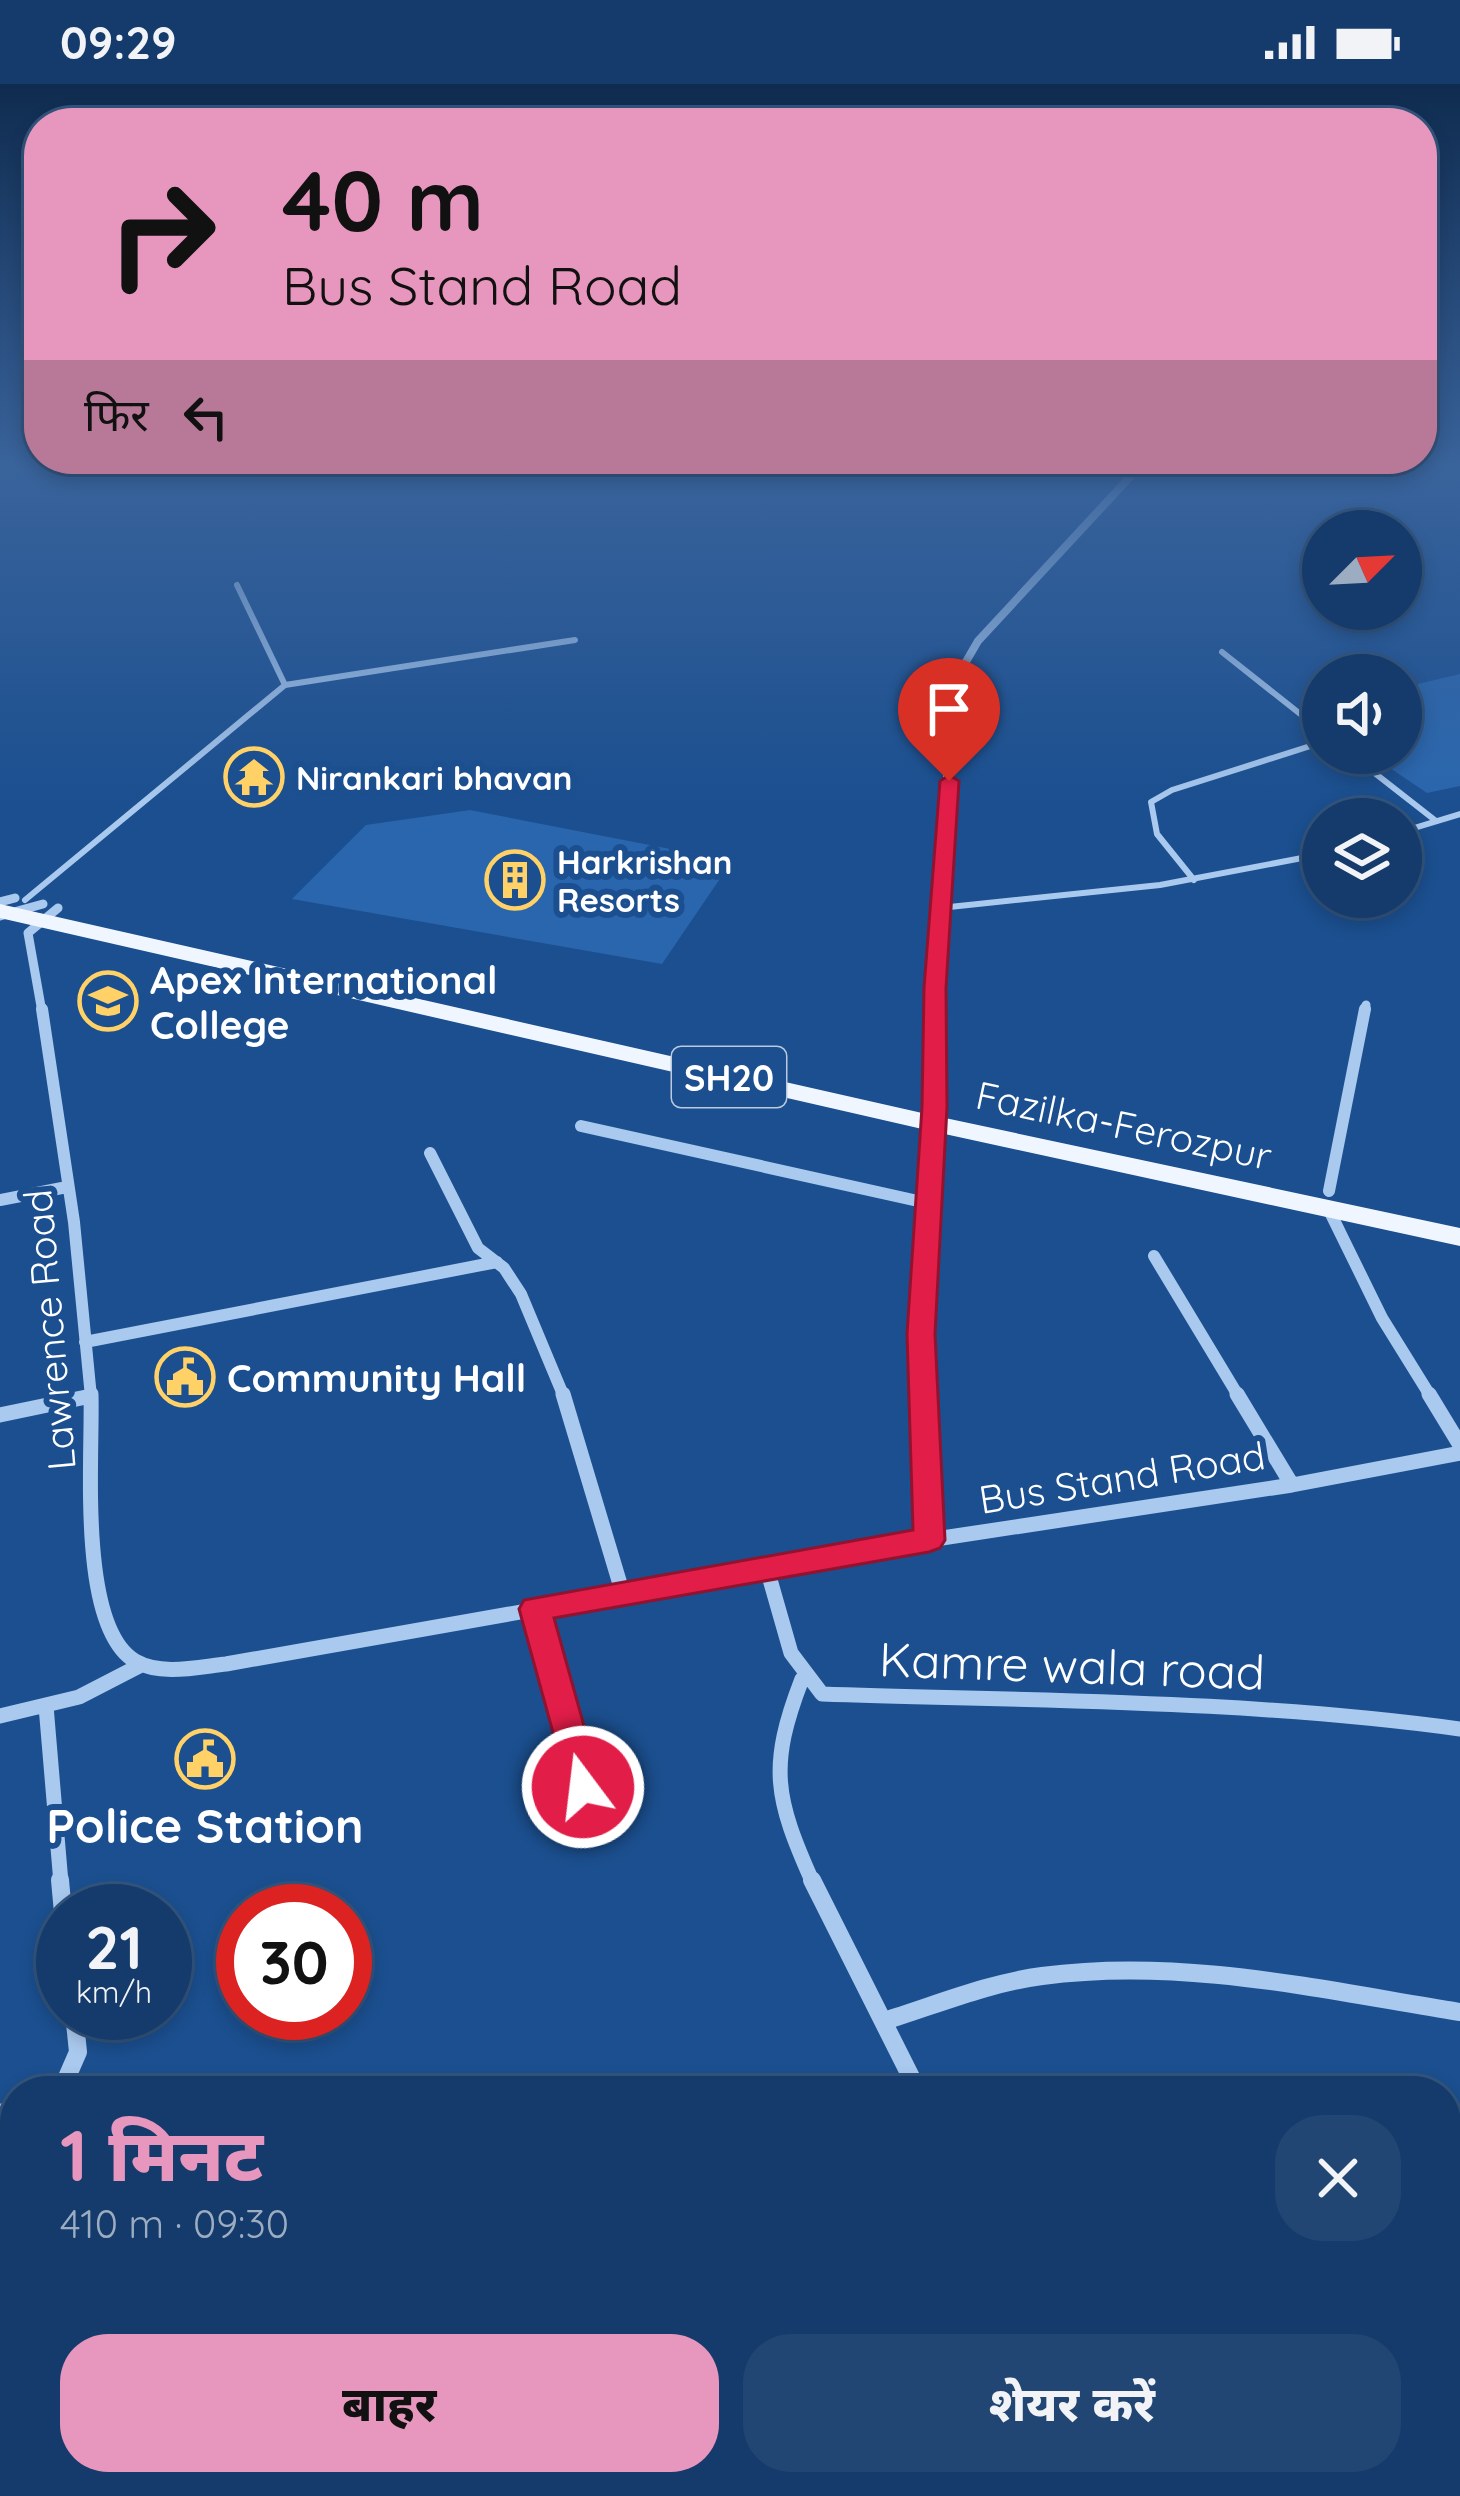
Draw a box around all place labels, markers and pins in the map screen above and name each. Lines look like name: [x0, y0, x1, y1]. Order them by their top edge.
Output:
pin: [898, 658, 1000, 781]
temple icon: Nirankari bhavan: [223, 746, 285, 808]
place label: Nirankari bhavan: [296, 757, 572, 798]
place label: Harkrishan Resorts: [557, 841, 732, 920]
building icon: Harkrishan Resorts: [484, 849, 546, 911]
place label: Apex International College: [150, 955, 498, 1049]
school or university icon: Apex International College: [77, 970, 139, 1032]
public building icon: Community Hall: [154, 1346, 216, 1408]
place label: Community Hall: [227, 1353, 526, 1402]
public building icon: Police Station: [174, 1728, 236, 1790]
place label: Police Station: [46, 1795, 364, 1855]

